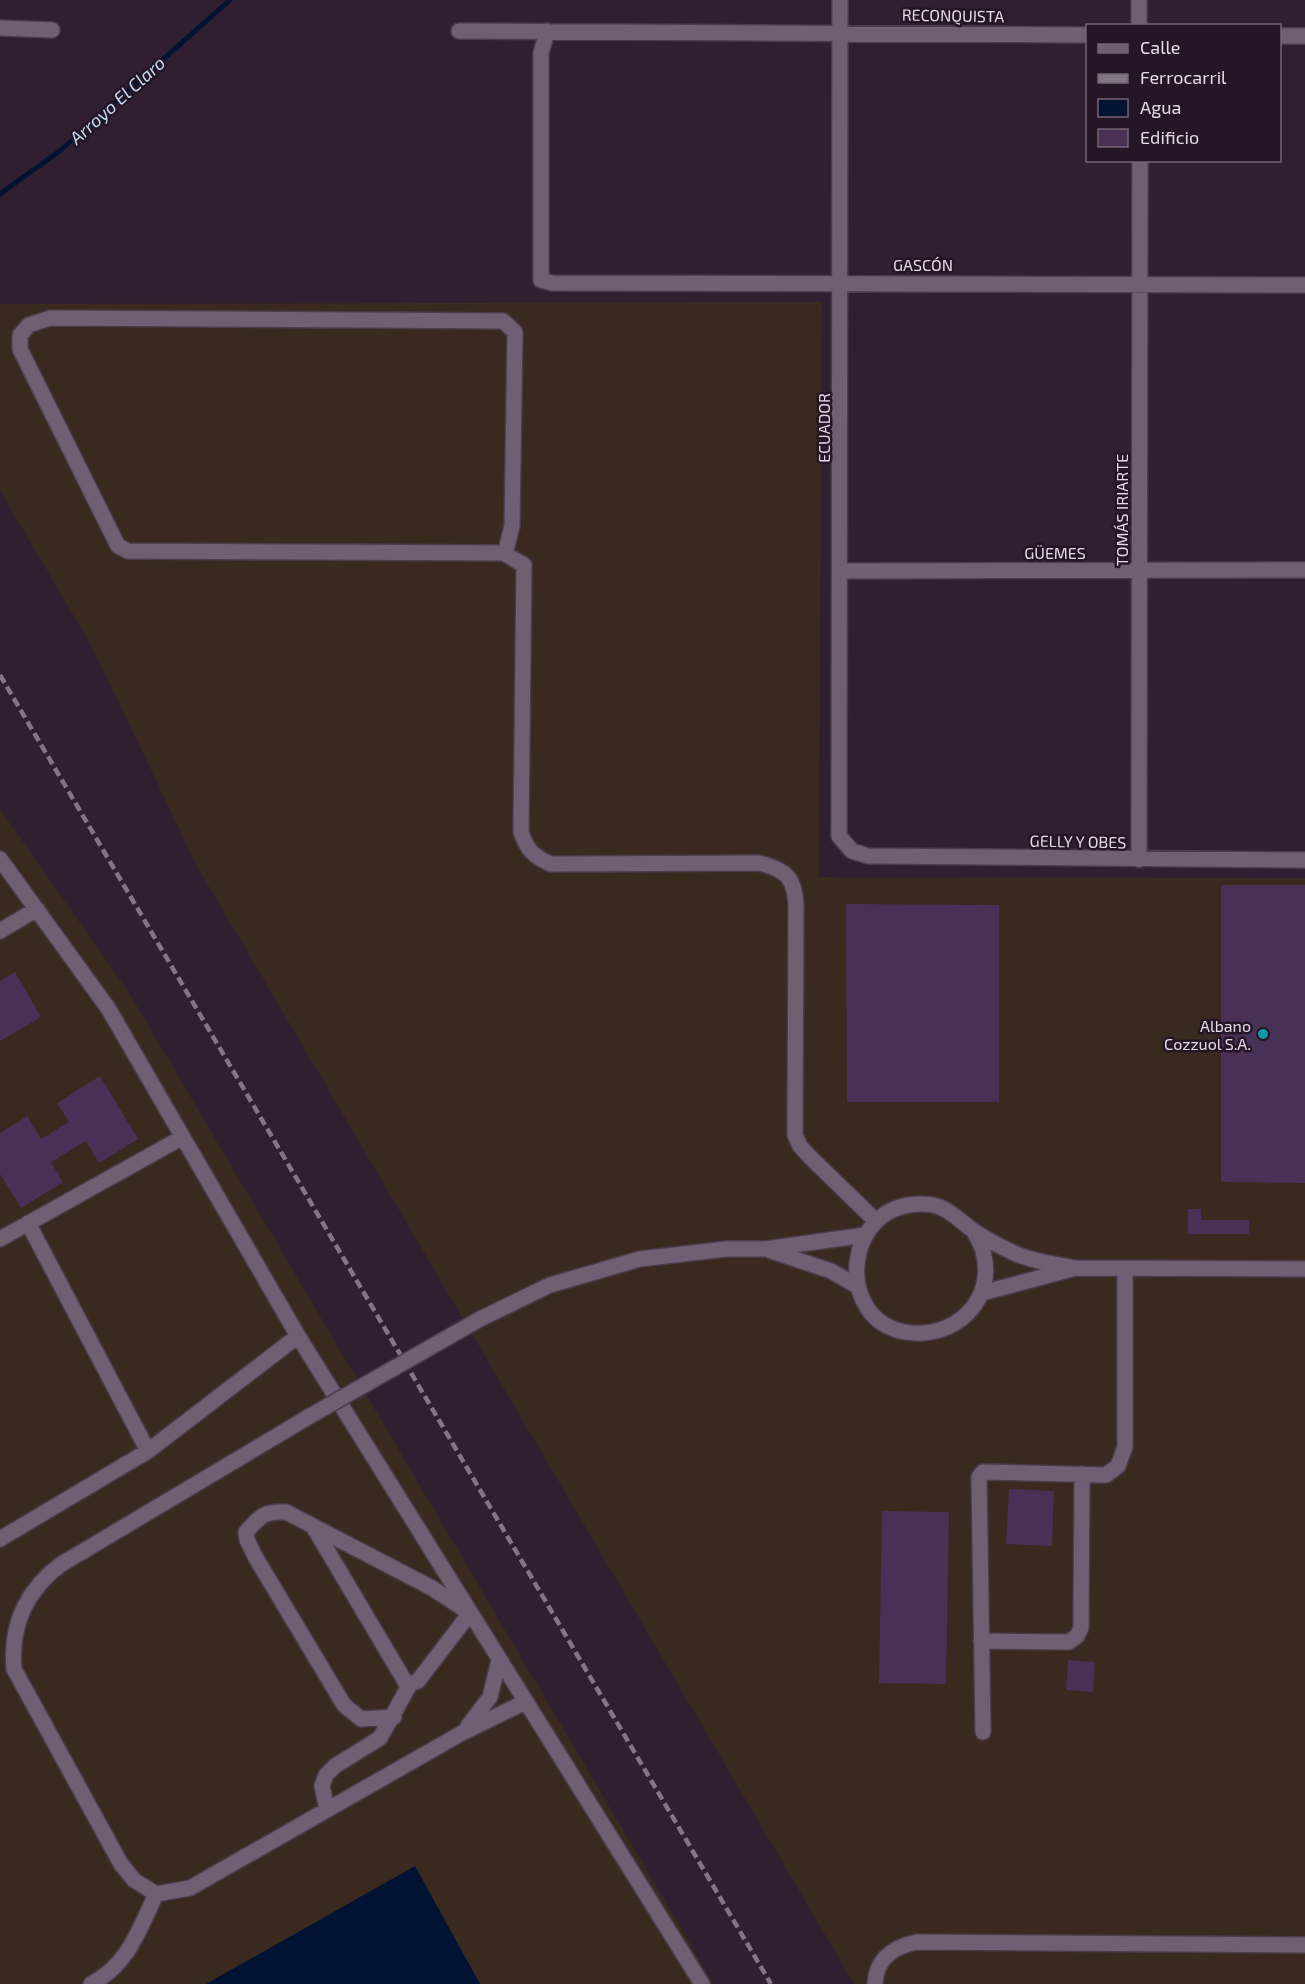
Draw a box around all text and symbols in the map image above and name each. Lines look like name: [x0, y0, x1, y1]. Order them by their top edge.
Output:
street label: RECONQUISTA: [902, 5, 1004, 26]
legend: [1086, 24, 1281, 162]
text: Calle: [1140, 36, 1181, 58]
water label: Arroyo El Claro: [64, 51, 169, 149]
text: Ferrocarril: [1140, 66, 1227, 88]
text: Agua: [1140, 96, 1181, 118]
text: Edificio: [1140, 126, 1199, 148]
street label: GASCÓN: [893, 255, 953, 274]
street label: ECUADOR: [814, 393, 833, 463]
street label: TOMÁS IRIARTE: [1112, 454, 1131, 566]
street label: GÜEMES: [1024, 543, 1086, 562]
street label: GELLY Y OBES: [1030, 831, 1126, 851]
place label: Albano Cozzuol S.A.: [1164, 1016, 1251, 1053]
marker: Albano Cozzuol S.A.: [1256, 1027, 1270, 1041]

